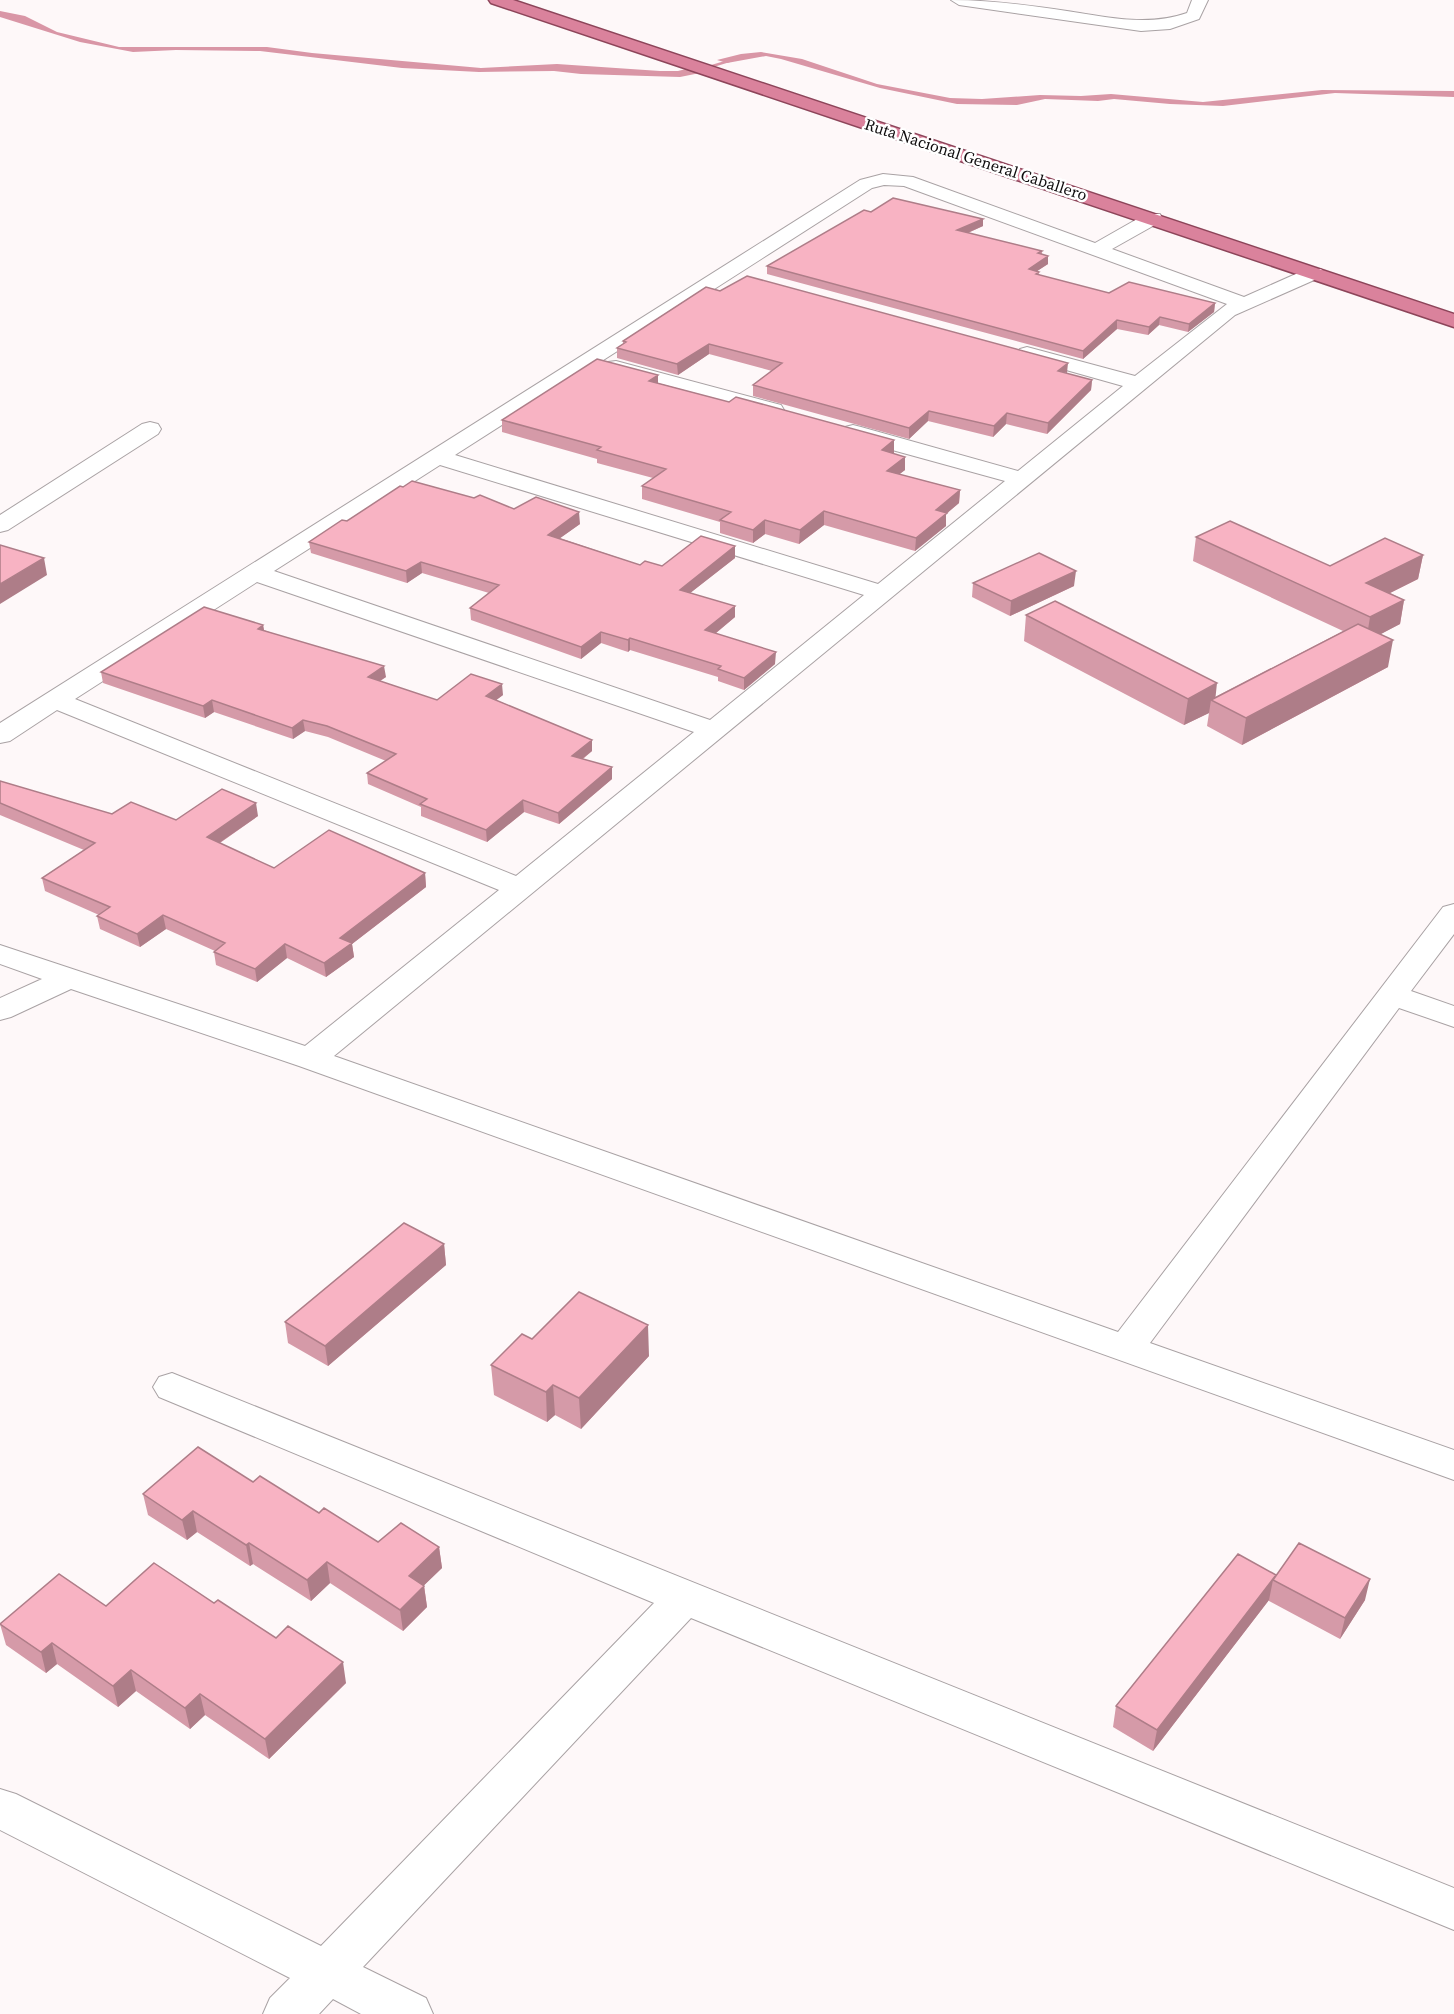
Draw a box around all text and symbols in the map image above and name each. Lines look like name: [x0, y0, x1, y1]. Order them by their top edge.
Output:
street label: Ruta Nacional General Caballero: [862, 113, 1090, 206]

